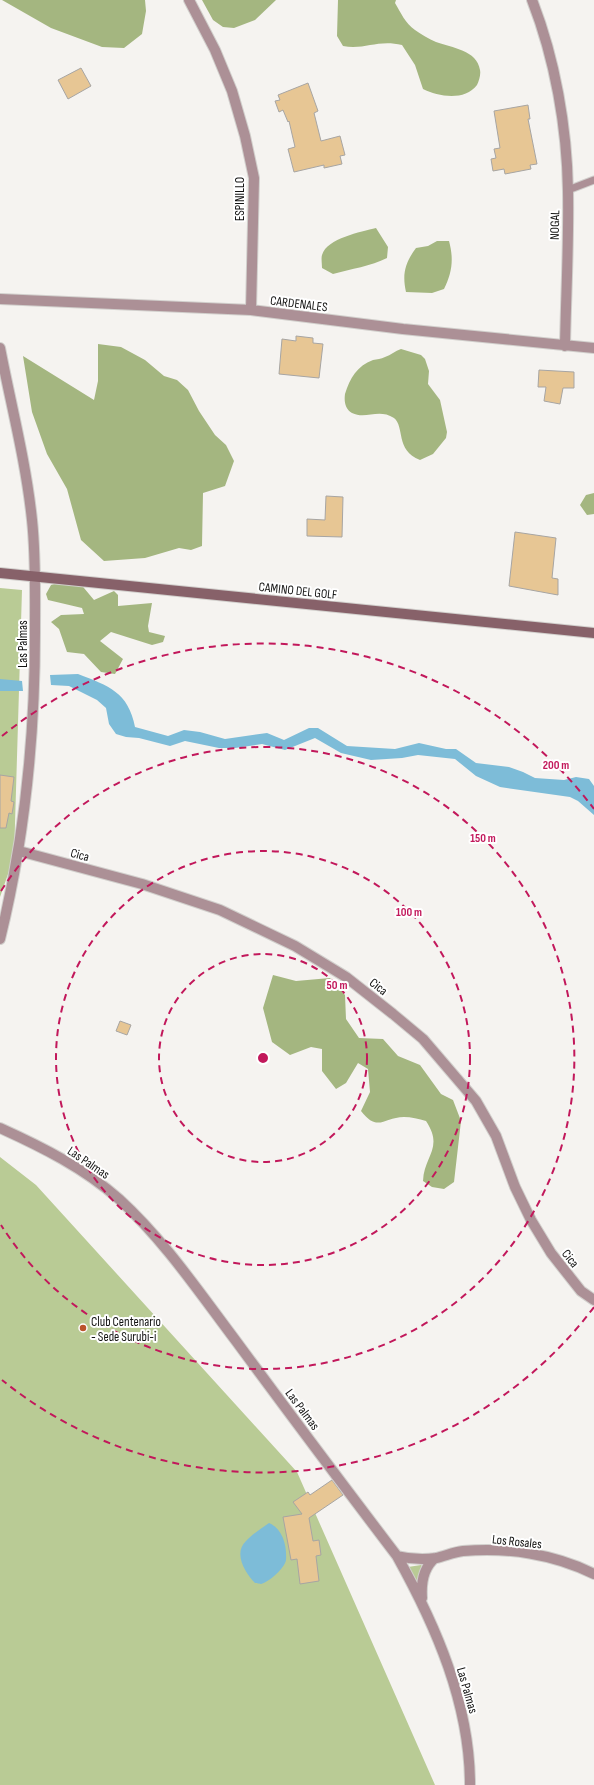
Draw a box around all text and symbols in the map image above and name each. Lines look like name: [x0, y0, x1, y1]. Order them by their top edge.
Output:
street label: ESPINILLO: [232, 177, 248, 221]
street label: NOGAL: [547, 210, 563, 240]
street label: CARDENALES: [269, 293, 329, 315]
street label: CAMINO DEL GOLF: [258, 579, 338, 603]
street label: Las Palmas: [15, 620, 31, 668]
text: 200 m: [543, 758, 569, 773]
text: 150 m: [470, 831, 496, 846]
street label: Cica: [69, 845, 91, 865]
text: 100 m: [396, 905, 422, 920]
street label: Cica: [366, 975, 391, 999]
text: 50 m: [327, 978, 347, 993]
centre of rings: [256, 1051, 270, 1065]
street label: Las Palmas: [64, 1143, 113, 1183]
street label: Cica: [558, 1246, 582, 1271]
place label: Club Centenario - Sede Surubi-i: [91, 1314, 161, 1345]
marker: Club Centenario - Sede Surubi-i: [78, 1323, 88, 1333]
street label: Las Palmas: [282, 1386, 323, 1434]
street label: Los Rosales: [491, 1531, 543, 1553]
street label: Las Palmas: [453, 1665, 481, 1716]

